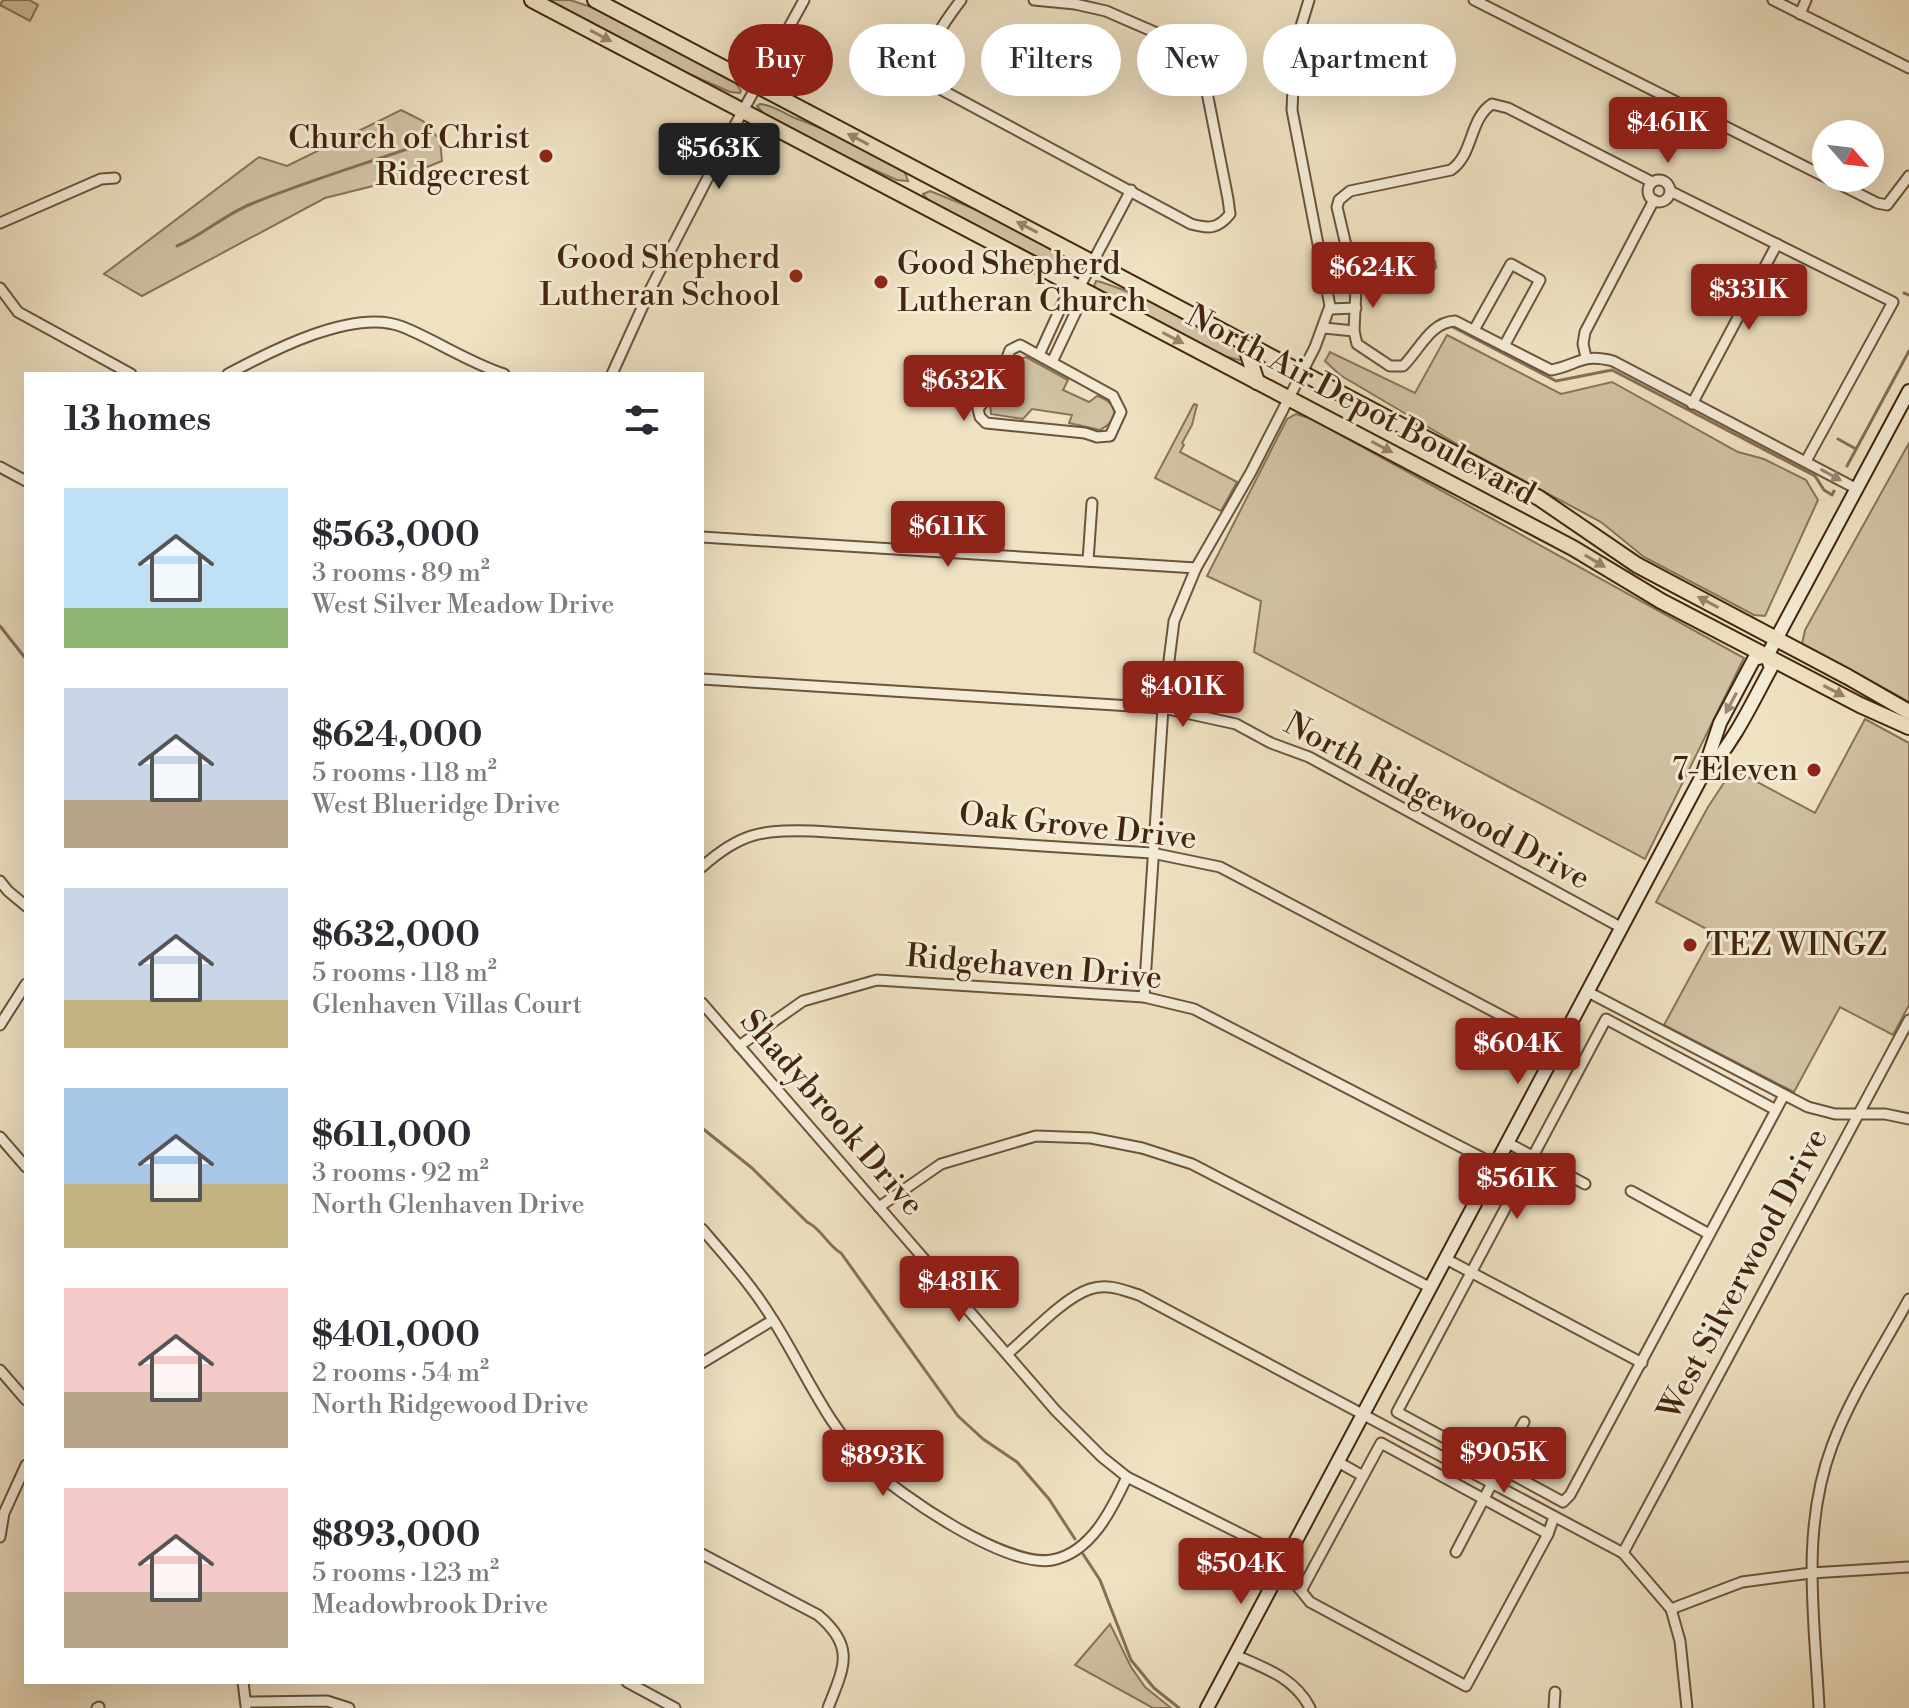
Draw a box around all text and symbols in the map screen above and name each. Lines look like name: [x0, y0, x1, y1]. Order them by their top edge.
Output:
chip: Buy: [728, 24, 833, 96]
chip: Rent: [849, 24, 965, 96]
chip: Filters: [981, 24, 1121, 96]
chip: New: [1137, 24, 1247, 96]
chip: Apartment: [1263, 24, 1456, 96]
one-way arrow: [589, 30, 612, 43]
pin: $461K: [1612, 97, 1724, 165]
text: $461K: [1627, 107, 1709, 139]
place label: Church of Christ Ridgecrest: [288, 118, 530, 195]
north arrow: [1812, 120, 1884, 192]
map controls: [1812, 120, 1884, 192]
pin: $563K: [663, 123, 775, 191]
text: $563K: [677, 133, 761, 165]
one-way arrow: [847, 133, 870, 146]
marker: Church of Christ Ridgecrest: [537, 147, 555, 165]
one-way arrow: [1016, 221, 1039, 234]
place label: Good Shepherd Lutheran School: [539, 238, 781, 315]
pin: $624K: [1317, 242, 1429, 310]
place label: Good Shepherd Lutheran Church: [897, 244, 1147, 321]
text: $624K: [1330, 252, 1416, 284]
pin: $331K: [1693, 264, 1805, 332]
marker: Good Shepherd Lutheran School: [787, 267, 805, 285]
marker: Good Shepherd Lutheran Church: [872, 273, 890, 291]
text: $331K: [1709, 274, 1789, 306]
street label: North Air Depot Boulevard: [1180, 296, 1542, 514]
one-way arrow: [1162, 330, 1184, 344]
pin: $632K: [908, 355, 1020, 423]
text: $632K: [922, 365, 1006, 397]
icon: filters: [620, 398, 664, 442]
text: 13 homes: [64, 399, 211, 441]
one-way arrow: [1370, 441, 1393, 454]
one-way arrow: [1820, 468, 1843, 482]
pin: $611K: [892, 501, 1004, 569]
text: $611K: [909, 511, 987, 543]
text: $563,000: [312, 515, 480, 557]
icon: home: [128, 520, 224, 616]
one-way arrow: [1584, 554, 1606, 568]
text: 3 rooms · 89 m²: [312, 557, 490, 589]
text: West Silver Meadow Drive: [312, 589, 614, 621]
one-way arrow: [1696, 596, 1719, 609]
pin: $401K: [1127, 661, 1239, 729]
text: $401K: [1141, 671, 1225, 703]
one-way arrow: [1822, 684, 1845, 697]
one-way arrow: [1725, 691, 1738, 714]
street label: North Ridgewood Drive: [1277, 703, 1597, 899]
text: $624,000: [312, 715, 483, 757]
icon: home: [128, 720, 224, 816]
place label: 7-Eleven: [1672, 750, 1798, 790]
text: 5 rooms · 118 m²: [312, 757, 497, 789]
marker: 7-Eleven: [1805, 761, 1823, 779]
text: West Blueridge Drive: [312, 789, 560, 821]
street label: Oak Grove Drive: [957, 794, 1199, 858]
text: $632,000: [312, 915, 480, 957]
icon: home: [128, 920, 224, 1016]
place label: TEZ WINGZ: [1706, 925, 1887, 965]
street label: Ridgehaven Drive: [904, 936, 1164, 998]
marker: TEZ WINGZ: [1681, 936, 1699, 954]
text: 5 rooms · 118 m²: [312, 957, 497, 989]
text: Glenhaven Villas Court: [312, 989, 582, 1021]
street label: Shadybrook Drive: [732, 1002, 932, 1224]
pin: $604K: [1462, 1018, 1574, 1086]
text: $604K: [1473, 1028, 1563, 1060]
text: $611,000: [312, 1115, 471, 1157]
icon: home: [128, 1120, 224, 1216]
street label: West Silverwood Drive: [1649, 1121, 1837, 1428]
pin: $561K: [1461, 1153, 1573, 1221]
text: 3 rooms · 92 m²: [312, 1157, 489, 1189]
text: $561K: [1477, 1163, 1557, 1195]
text: North Glenhaven Drive: [312, 1189, 585, 1221]
pin: $481K: [903, 1256, 1015, 1324]
text: $481K: [918, 1266, 1000, 1298]
text: $401,000: [312, 1315, 480, 1357]
icon: home: [128, 1320, 224, 1416]
text: 2 rooms · 54 m²: [312, 1357, 489, 1389]
text: North Ridgewood Drive: [312, 1389, 589, 1421]
pin: $905K: [1448, 1427, 1560, 1495]
pin: $893K: [827, 1430, 939, 1498]
text: $905K: [1460, 1437, 1548, 1469]
text: $893K: [840, 1440, 926, 1472]
text: $893,000: [312, 1515, 480, 1557]
icon: home: [128, 1520, 224, 1616]
pin: $504K: [1185, 1538, 1297, 1606]
text: $504K: [1197, 1548, 1285, 1580]
text: 5 rooms · 123 m²: [312, 1557, 499, 1589]
text: Meadowbrook Drive: [312, 1589, 548, 1621]

